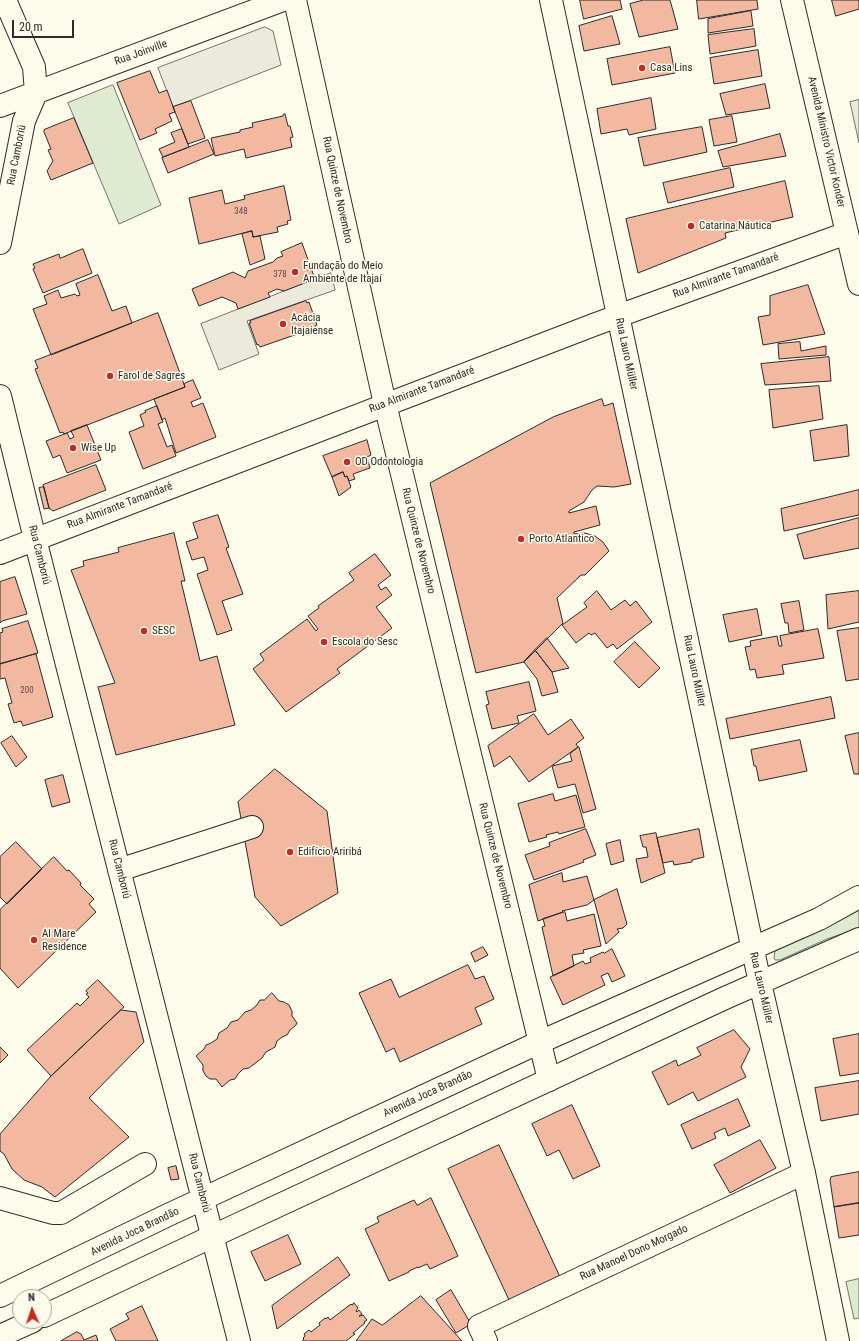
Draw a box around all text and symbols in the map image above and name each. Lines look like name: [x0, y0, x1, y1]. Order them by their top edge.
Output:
scale bar: [14, 12, 76, 38]
text: 20 m: [19, 20, 43, 34]
street label: Rua Joinville: [113, 37, 169, 69]
place label: Casa Lins: [650, 61, 692, 75]
marker: Casa Lins: [637, 63, 647, 73]
street label: Avenida Ministro Victor Konder: [804, 75, 848, 209]
street label: Rua Camboriú: [5, 124, 29, 186]
street label: Rua Quinze de Novembro: [319, 135, 355, 245]
house number: 348: [234, 207, 248, 217]
place label: Catarina Náutica: [699, 219, 772, 233]
marker: Catarina Náutica: [686, 221, 696, 231]
street label: Rua Almirante Tamandaré: [671, 251, 781, 301]
place label: Fundação do Meio Ambiente de Itajaí: [303, 259, 383, 285]
marker: Fundação do Meio Ambiente de Itajaí: [290, 267, 300, 277]
house number: 378: [273, 270, 287, 280]
place label: Acácia Itajaiense: [291, 311, 333, 337]
street label: Rua Lauro Müller: [612, 317, 640, 391]
marker: Acácia Itajaiense: [278, 319, 288, 329]
street label: Rua Almirante Tamandaré: [367, 364, 477, 416]
place label: Farol de Sagres: [118, 369, 185, 383]
marker: Farol de Sagres: [105, 371, 115, 381]
place label: Wise Up: [81, 441, 116, 455]
marker: Wise Up: [68, 443, 78, 453]
place label: OD Odontologia: [355, 455, 423, 469]
marker: OD Odontologia: [342, 457, 352, 467]
street label: Rua Almirante Tamandaré: [65, 480, 175, 532]
street label: Rua Quinze de Novembro: [398, 487, 438, 595]
street label: Rua Camboriú: [25, 524, 53, 586]
place label: Porto Atlantico: [529, 532, 594, 546]
marker: Porto Atlantico: [516, 534, 526, 544]
place label: SESC: [152, 624, 175, 638]
marker: SESC: [139, 626, 149, 636]
street label: Rua Lauro Müller: [680, 634, 708, 708]
place label: Escola do Sesc: [332, 635, 398, 649]
marker: Escola do Sesc: [319, 637, 329, 647]
house number: 200: [20, 686, 34, 696]
street label: Rua Quinze de Novembro: [475, 802, 515, 910]
street label: Rua Camboriú: [105, 838, 133, 900]
place label: Edifício Ariribá: [298, 845, 362, 859]
marker: Edifício Ariribá: [285, 847, 295, 857]
place label: Al Mare Residence: [42, 927, 87, 953]
marker: Al Mare Residence: [29, 935, 39, 945]
street label: Rua Lauro Müller: [746, 951, 776, 1025]
street label: Avenida Joca Brandão: [381, 1068, 475, 1120]
street label: Rua Camboriú: [185, 1152, 213, 1214]
street label: Avenida Joca Brandão: [89, 1205, 181, 1259]
street label: Rua Manoel Dono Morgado: [578, 1222, 690, 1284]
north arrow: [12, 1289, 52, 1329]
text: N: [28, 1291, 35, 1304]

